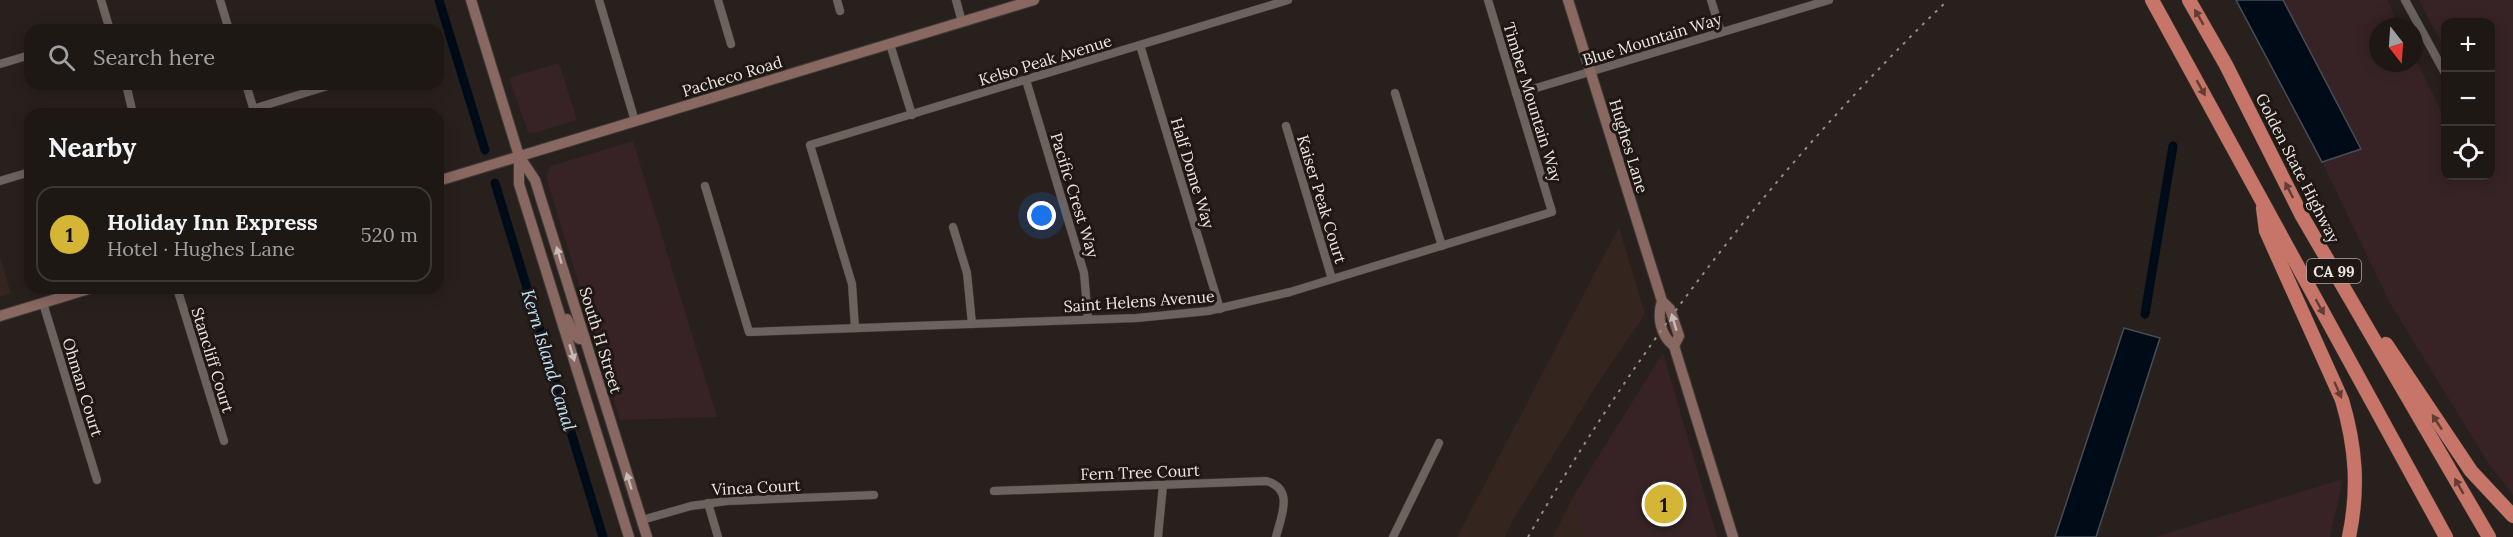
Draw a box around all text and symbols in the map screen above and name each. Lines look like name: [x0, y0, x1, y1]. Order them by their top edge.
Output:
street label: Blue Mountain Way: [1580, 8, 1724, 70]
one-way arrow: [2194, 8, 2204, 25]
north arrow: [2369, 18, 2423, 72]
map controls: [2441, 18, 2495, 180]
button: +: [2441, 18, 2495, 72]
street label: Timber Mountain Way: [1499, 20, 1567, 185]
search box: [24, 24, 444, 90]
street label: Kelso Peak Avenue: [976, 30, 1114, 90]
icon: search: [45, 41, 78, 74]
text: Search here: [93, 43, 215, 71]
street label: Pacheco Road: [680, 51, 785, 101]
button: −: [2441, 72, 2495, 126]
one-way arrow: [2196, 80, 2206, 97]
street label: Golden State Highway: [2252, 90, 2345, 247]
street label: Hughes Lane: [1605, 97, 1653, 196]
street label: Half Dome Way: [1167, 115, 1220, 231]
button: locate: [2441, 126, 2495, 180]
street label: Pacific Crest Way: [1046, 130, 1104, 261]
text: Nearby: [48, 131, 136, 164]
street label: Kaiser Peak Court: [1293, 132, 1351, 267]
one-way arrow: [2284, 181, 2294, 199]
your location: [1027, 201, 1056, 230]
text: Holiday Inn Express: [107, 208, 318, 236]
text: 1: [65, 222, 74, 247]
text: 520 m: [361, 222, 418, 247]
text: Hotel · Hughes Lane: [107, 236, 295, 261]
one-way arrow: [554, 246, 563, 264]
road number: CA 99: [2307, 259, 2361, 283]
street label: South H Street: [575, 284, 627, 396]
street label: Saint Helens Avenue: [1063, 286, 1215, 316]
water label: Kern Island Canal: [517, 287, 581, 433]
one-way arrow: [2315, 299, 2325, 316]
street label: Stancliff Court: [187, 305, 239, 416]
one-way arrow: [1669, 313, 1678, 331]
street label: Ohman Court: [59, 335, 108, 440]
one-way arrow: [567, 344, 577, 362]
one-way arrow: [2333, 381, 2342, 398]
one-way arrow: [2431, 414, 2443, 430]
street label: Fern Tree Court: [1080, 460, 1201, 484]
one-way arrow: [624, 472, 634, 490]
street label: Vinca Court: [710, 475, 802, 499]
one-way arrow: [2454, 478, 2464, 495]
pin: 1: [1644, 482, 1684, 526]

